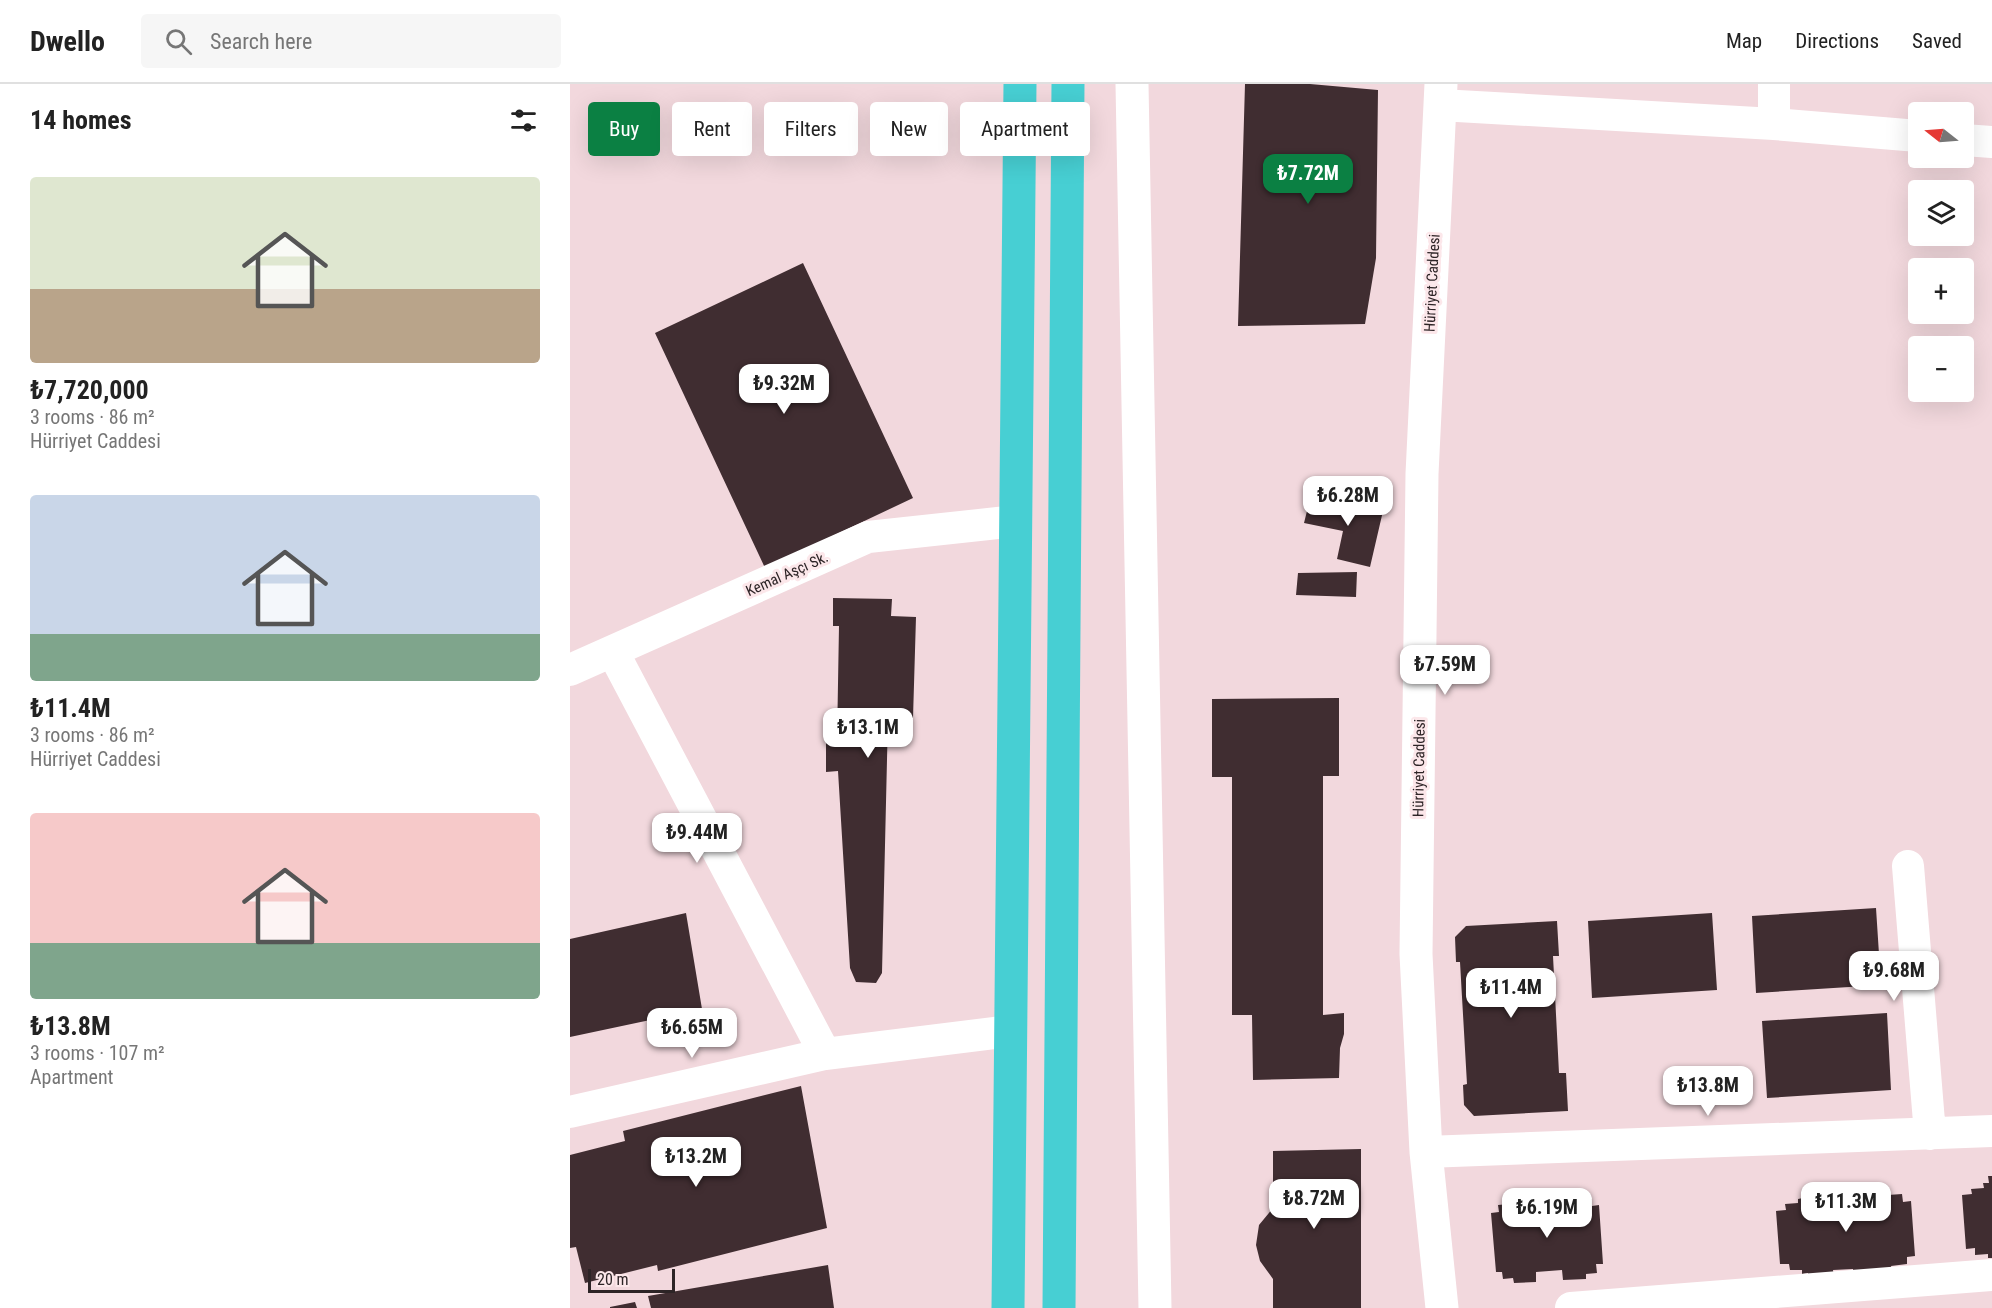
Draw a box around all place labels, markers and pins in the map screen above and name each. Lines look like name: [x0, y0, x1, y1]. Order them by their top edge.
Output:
pin: ₺7.72M: [1259, 154, 1357, 205]
pin: ₺9.32M: [735, 364, 833, 415]
pin: ₺6.28M: [1299, 476, 1397, 527]
pin: ₺7.59M: [1396, 645, 1494, 696]
pin: ₺13.1M: [819, 708, 917, 759]
pin: ₺9.44M: [648, 813, 746, 864]
pin: ₺9.68M: [1845, 951, 1943, 1002]
pin: ₺11.4M: [1462, 968, 1560, 1019]
pin: ₺6.65M: [643, 1008, 741, 1059]
pin: ₺13.8M: [1659, 1066, 1757, 1117]
pin: ₺13.2M: [647, 1137, 745, 1188]
pin: ₺8.72M: [1265, 1179, 1363, 1230]
pin: ₺11.3M: [1797, 1182, 1895, 1233]
pin: ₺6.19M: [1498, 1188, 1596, 1239]

